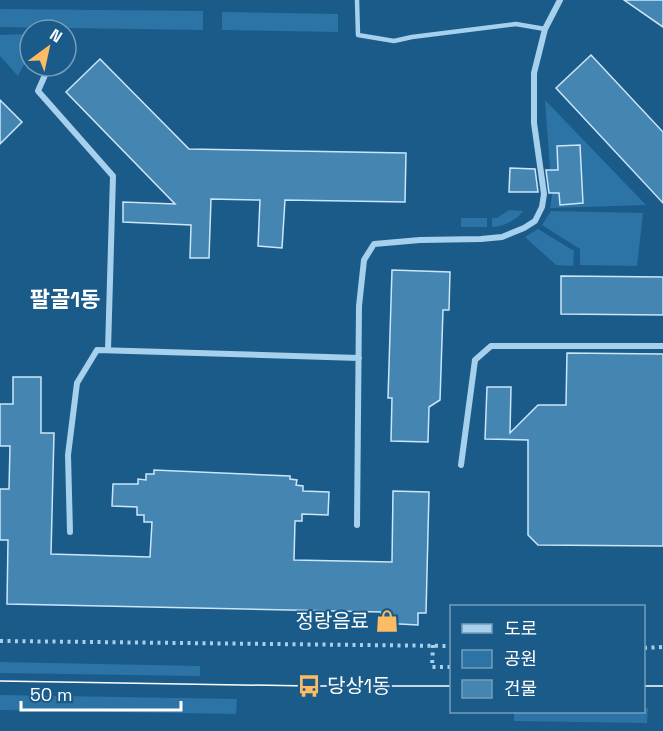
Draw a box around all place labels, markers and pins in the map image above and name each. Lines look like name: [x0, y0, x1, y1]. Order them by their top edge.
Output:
place label: 정랑음료: [295, 608, 369, 634]
shop icon: 정랑음료: [374, 608, 400, 634]
bus stop icon: 당상1동: [296, 673, 322, 699]
place label: 당상1동: [327, 673, 391, 699]

